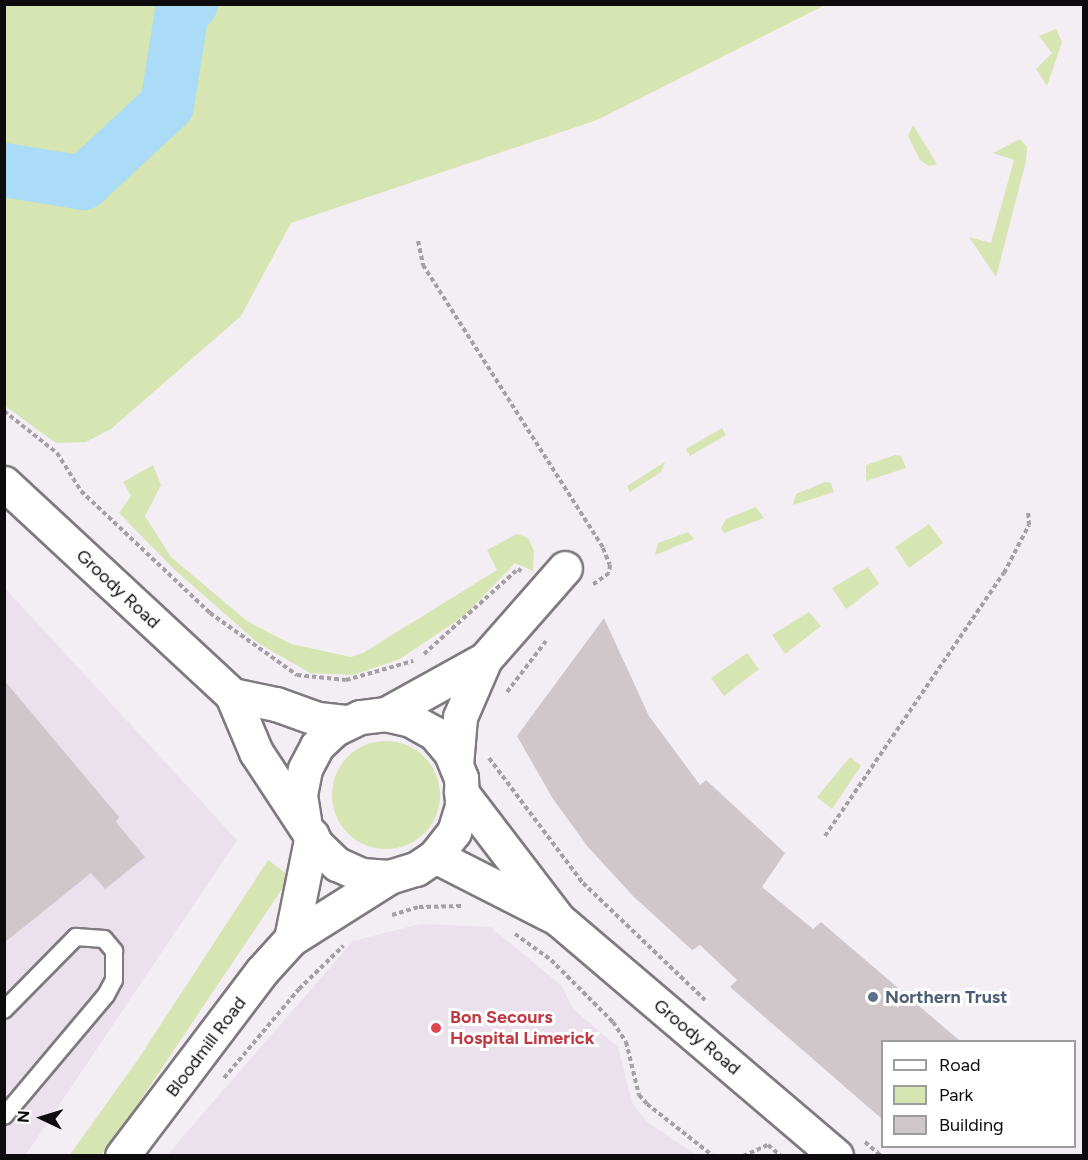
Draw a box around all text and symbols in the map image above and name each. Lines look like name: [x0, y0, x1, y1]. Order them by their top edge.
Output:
street label: Groody Road: [72, 545, 164, 633]
place label: Northern Trust: [885, 986, 1007, 1008]
marker: Northern Trust: [866, 990, 880, 1004]
street label: Bloodmill Road: [161, 993, 251, 1101]
street label: Groody Road: [649, 994, 745, 1080]
place label: Bon Secours Hospital Limerick: [450, 1007, 594, 1050]
marker: Bon Secours Hospital Limerick: [427, 1019, 445, 1037]
legend: [881, 1040, 1076, 1148]
text: Road: [939, 1054, 980, 1076]
text: Park: [939, 1084, 973, 1106]
north arrow: [12, 1088, 72, 1148]
text: N: [14, 1110, 33, 1124]
text: Building: [939, 1114, 1004, 1136]

